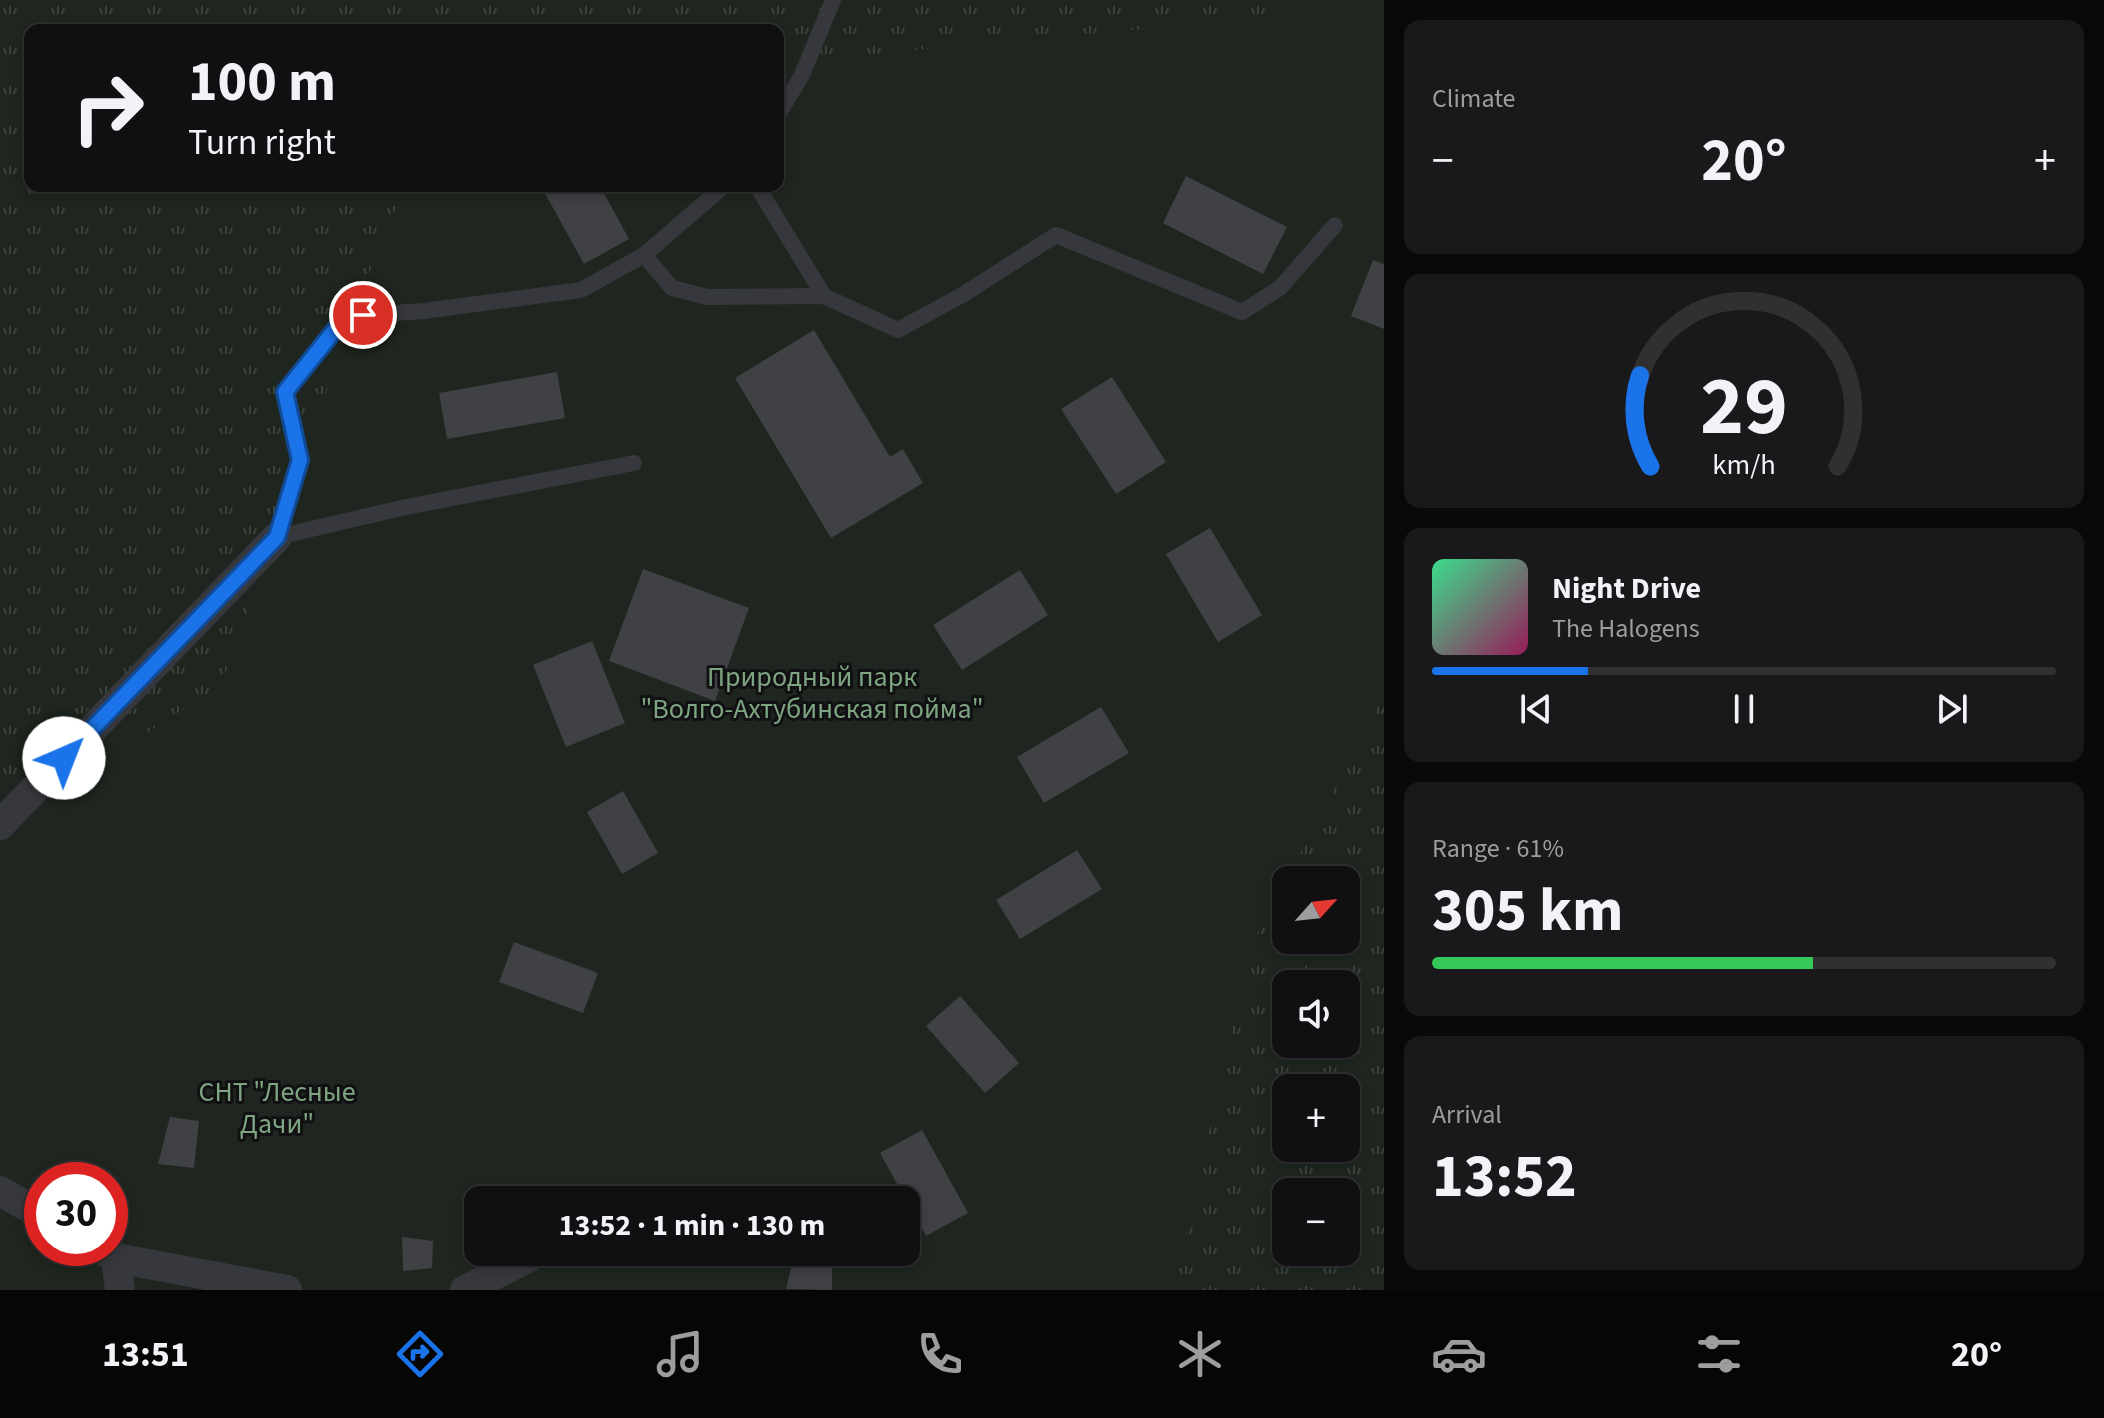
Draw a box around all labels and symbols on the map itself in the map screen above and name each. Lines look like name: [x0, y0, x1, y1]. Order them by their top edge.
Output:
pin: [329, 281, 397, 349]
park label: Природный парк "Волго-Ахтубинская пойма": [640, 657, 984, 729]
position arrow: [22, 716, 106, 800]
north arrow: [1272, 866, 1360, 954]
park label: СНТ "Лесные Дачи": [198, 1072, 356, 1144]
speed limit sign: 30: [24, 1162, 128, 1266]

